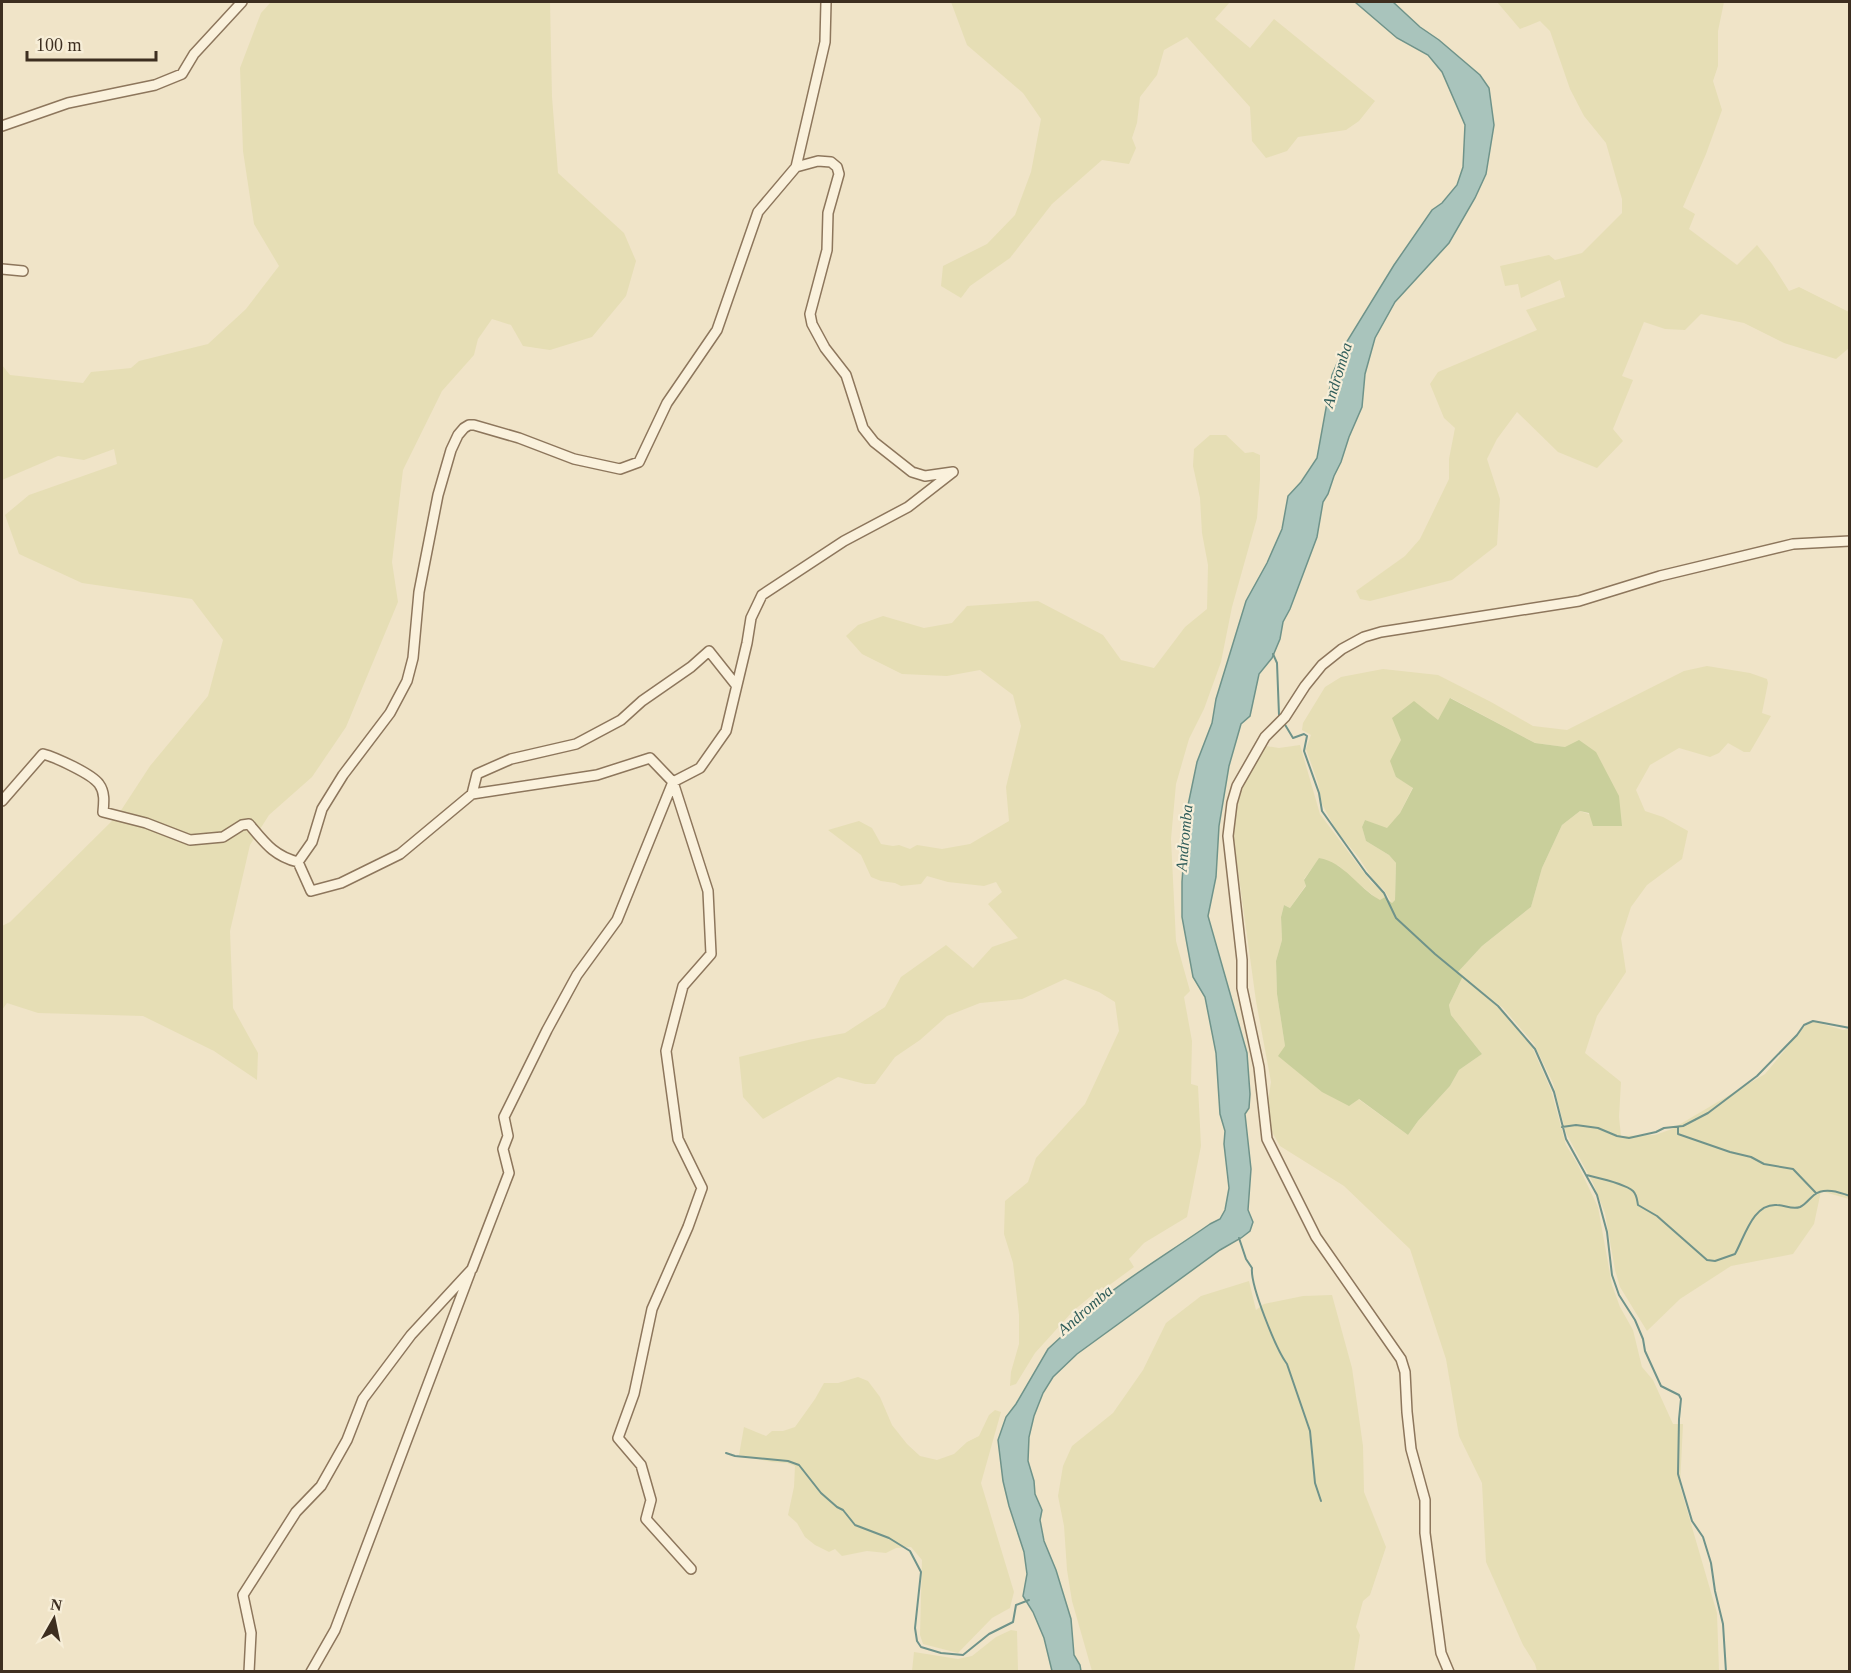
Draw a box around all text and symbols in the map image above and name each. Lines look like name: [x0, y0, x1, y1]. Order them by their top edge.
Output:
scale bar: [27, 24, 156, 62]
text: 100 m: [36, 35, 82, 55]
water label: Andromba: [1319, 340, 1355, 410]
water label: Andromba: [1173, 804, 1195, 873]
water label: Andromba: [1053, 1282, 1116, 1339]
north arrow: [24, 1589, 84, 1649]
text: N: [49, 1595, 64, 1614]

